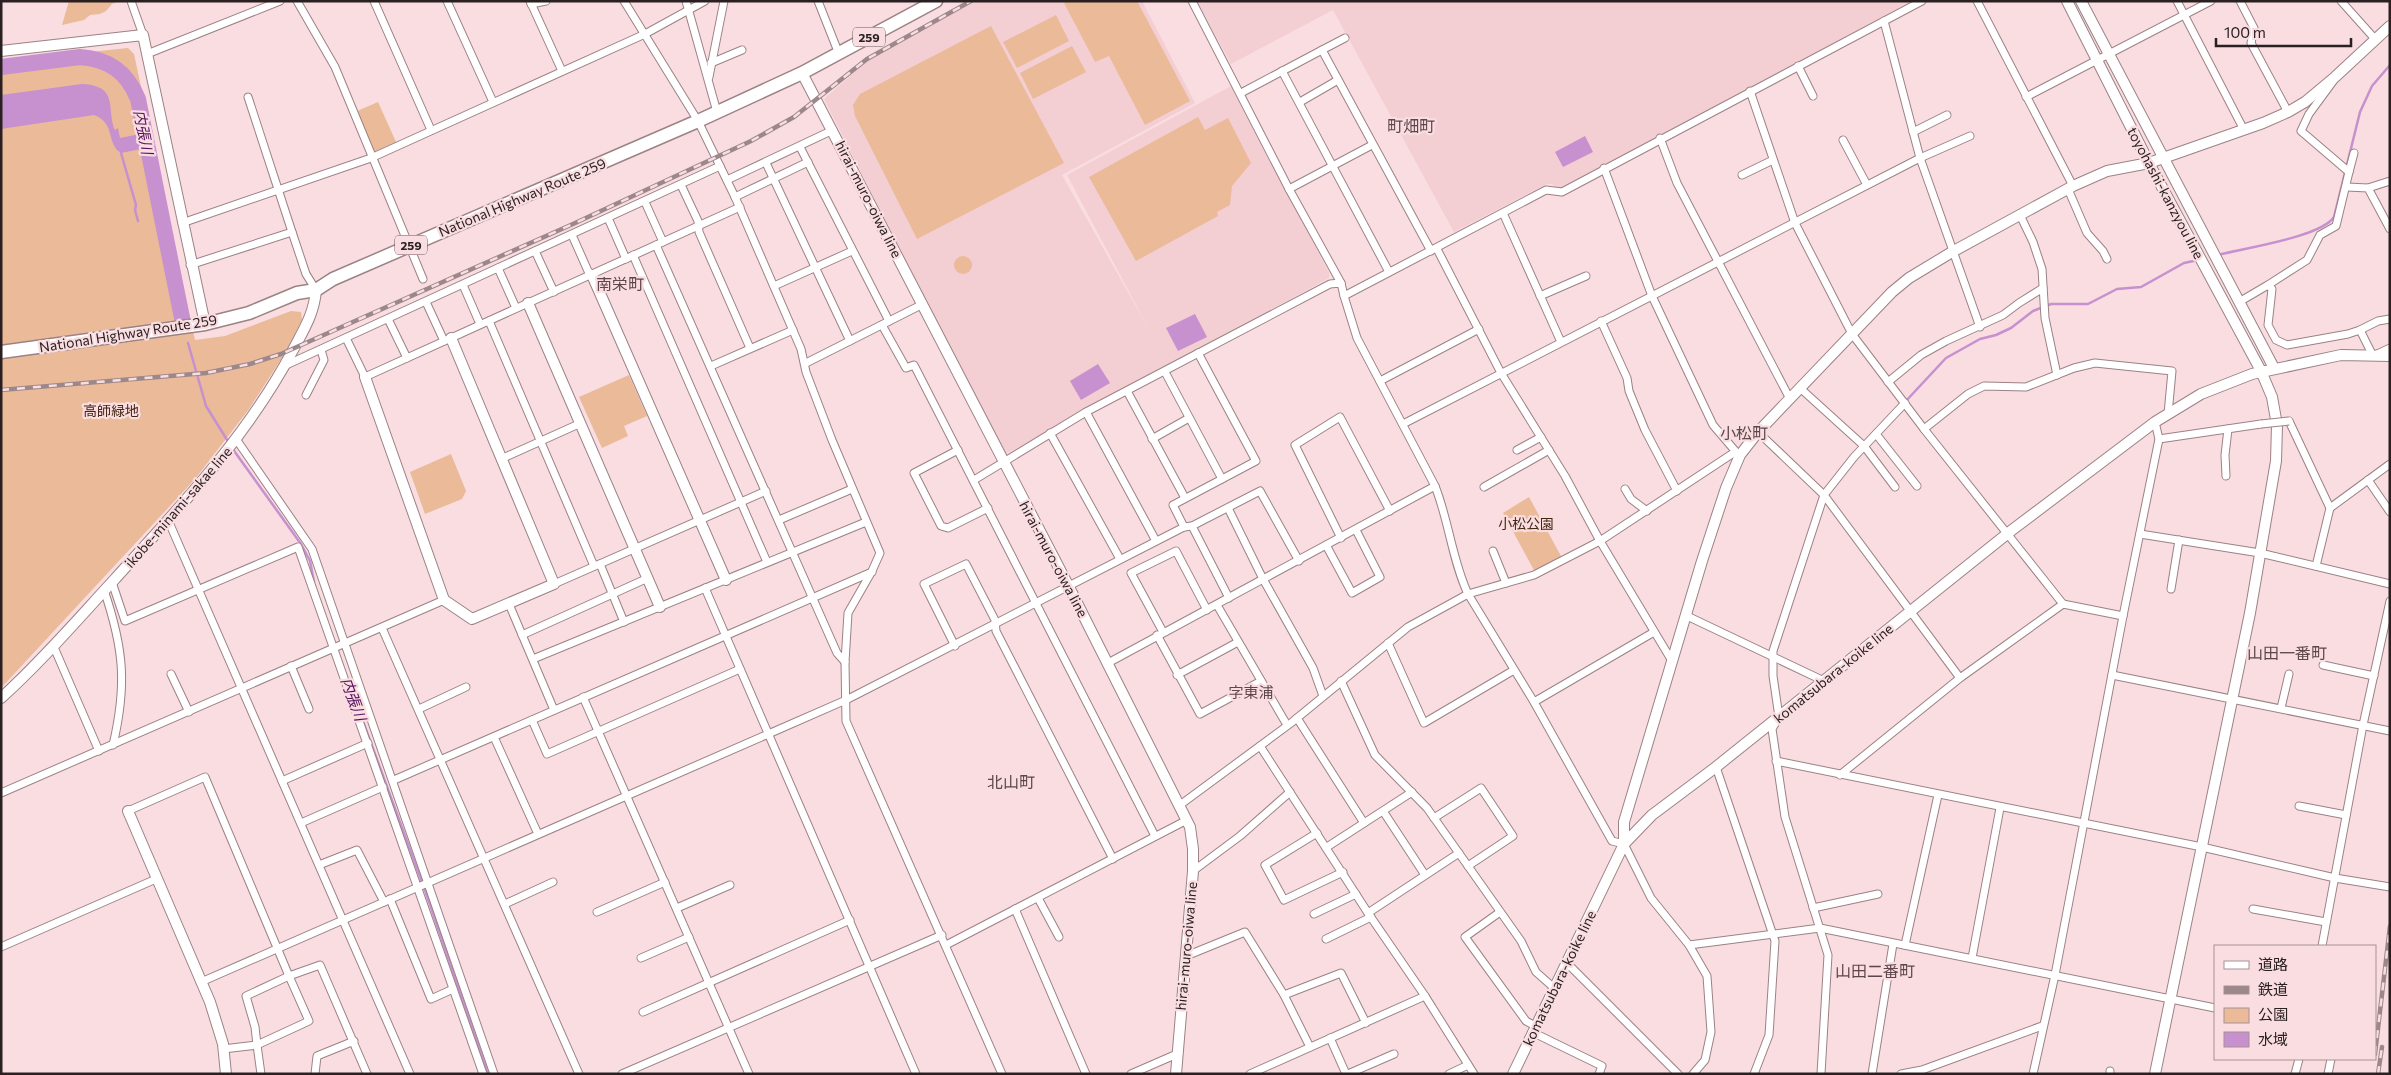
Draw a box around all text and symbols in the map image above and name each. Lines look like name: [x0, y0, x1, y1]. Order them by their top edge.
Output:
scale bar: [2216, 15, 2351, 47]
text: 100 m: [2224, 23, 2266, 41]
road number: 259: [853, 28, 885, 46]
water label: 内張川: [131, 108, 158, 158]
district label: 町畑町: [1387, 116, 1435, 135]
street label: toyohashi-kanzyou line: [2124, 124, 2208, 262]
street label: hirai-muro-oiwa line: [832, 138, 906, 260]
street label: National Highway Route 259: [436, 154, 608, 240]
road number: 259: [395, 236, 427, 254]
district label: 南栄町: [596, 274, 644, 293]
street label: National Highway Route 259: [38, 311, 218, 355]
park label: 高師緑地: [83, 402, 139, 419]
district label: 小松町: [1720, 423, 1768, 442]
street label: ikobe-minami-sakae line: [121, 443, 235, 571]
street label: hirai-muro-oiwa line: [1016, 498, 1092, 620]
park label: 小松公園: [1498, 515, 1554, 532]
street label: komatsubara-koike line: [1770, 620, 1896, 726]
district label: 山田一番町: [2247, 643, 2327, 662]
water label: 内張川: [338, 675, 371, 725]
district label: 字東浦: [1228, 683, 1274, 701]
district label: 北山町: [987, 772, 1035, 791]
street label: hirai-muro-oiwa line: [1172, 881, 1200, 1011]
street label: komatsubara-koike line: [1519, 908, 1599, 1048]
legend: [2214, 945, 2376, 1060]
text: 道路: [2258, 955, 2288, 973]
district label: 山田二番町: [1835, 961, 1915, 980]
text: 鉄道: [2258, 980, 2288, 998]
text: 公園: [2258, 1005, 2288, 1023]
text: 水域: [2258, 1030, 2288, 1048]

